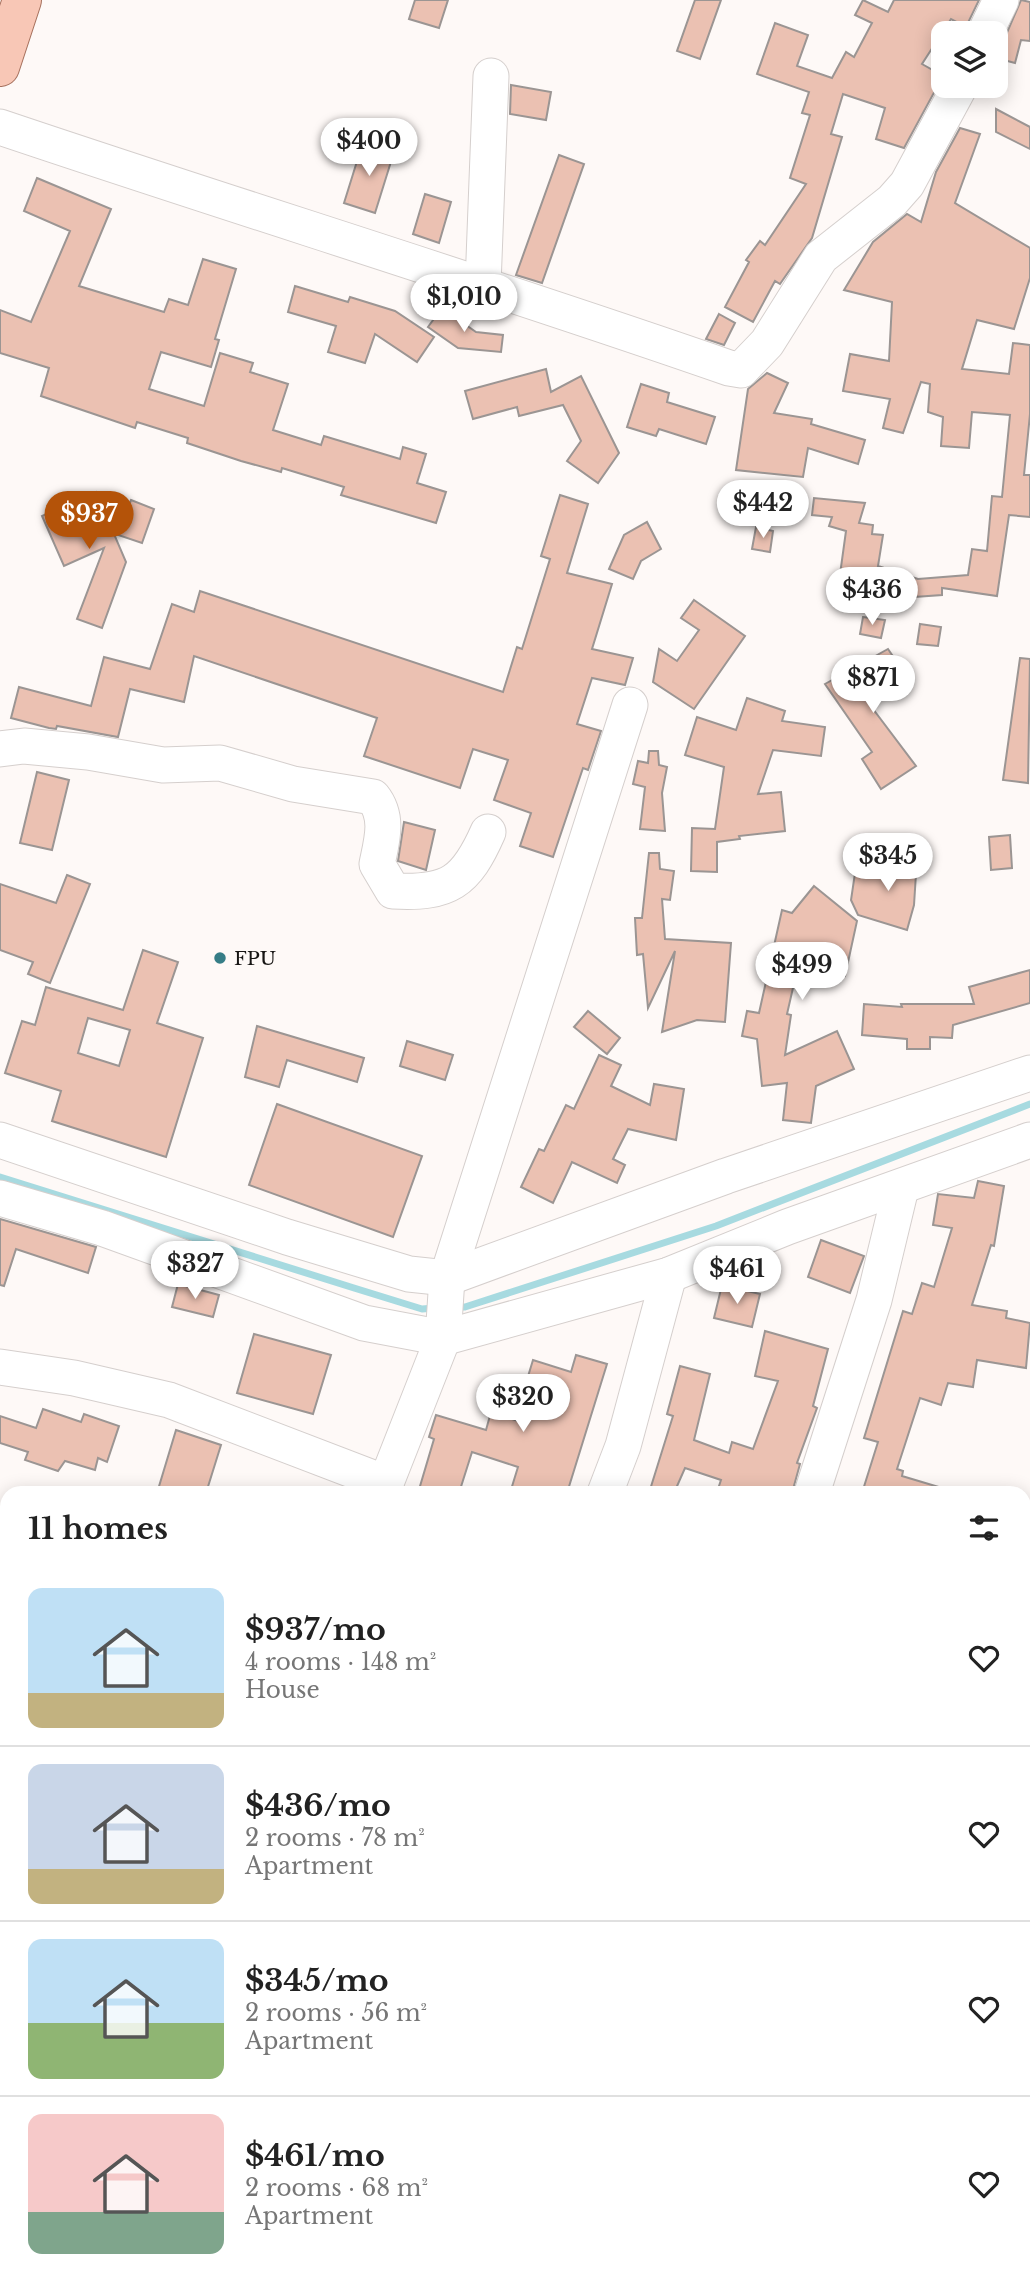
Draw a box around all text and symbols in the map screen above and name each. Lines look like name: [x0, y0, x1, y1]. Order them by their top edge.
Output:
map controls: [931, 21, 1008, 98]
button: layers: [931, 21, 1008, 98]
pin: $400: [328, 118, 410, 178]
text: $400: [337, 127, 401, 155]
pin: $1,010: [407, 274, 521, 334]
text: $1,010: [426, 283, 502, 311]
pin: $442: [722, 480, 804, 540]
text: $442: [733, 489, 793, 517]
pin: $937: [48, 491, 130, 551]
text: $937: [61, 500, 117, 528]
pin: $436: [831, 568, 913, 627]
text: $436: [842, 576, 902, 604]
pin: $871: [832, 656, 914, 715]
text: $871: [847, 664, 899, 692]
pin: $345: [847, 834, 929, 893]
text: $345: [859, 842, 917, 870]
pin: $499: [761, 942, 843, 1002]
place label: FPU: [234, 947, 276, 970]
marker: FPU: [212, 950, 228, 966]
text: $499: [771, 951, 833, 979]
pin: $327: [154, 1242, 236, 1301]
pin: $461: [696, 1246, 778, 1306]
text: $327: [167, 1250, 223, 1278]
text: $461: [709, 1255, 765, 1283]
pin: $320: [482, 1374, 564, 1434]
text: $320: [492, 1383, 554, 1411]
icon: filters: [965, 1509, 1003, 1547]
text: 11 homes: [28, 1510, 168, 1547]
text: $937/mo: [245, 1611, 386, 1648]
icon: home: [84, 1616, 168, 1700]
icon: heart: [965, 1639, 1003, 1677]
text: 4 rooms · 148 m²: [245, 1648, 436, 1676]
text: House: [245, 1676, 320, 1704]
text: $436/mo: [245, 1787, 391, 1824]
icon: home: [84, 1792, 168, 1876]
icon: heart: [965, 1815, 1003, 1853]
text: 2 rooms · 78 m²: [245, 1824, 425, 1852]
text: Apartment: [245, 1852, 373, 1880]
text: $345/mo: [245, 1962, 389, 1999]
icon: home: [84, 1967, 168, 2051]
icon: heart: [965, 1990, 1003, 2028]
text: 2 rooms · 56 m²: [245, 1999, 427, 2027]
text: Apartment: [245, 2027, 373, 2055]
text: $461/mo: [245, 2137, 385, 2174]
icon: home: [84, 2142, 168, 2226]
icon: heart: [965, 2165, 1003, 2203]
text: 2 rooms · 68 m²: [245, 2174, 428, 2202]
text: Apartment: [245, 2202, 373, 2230]

